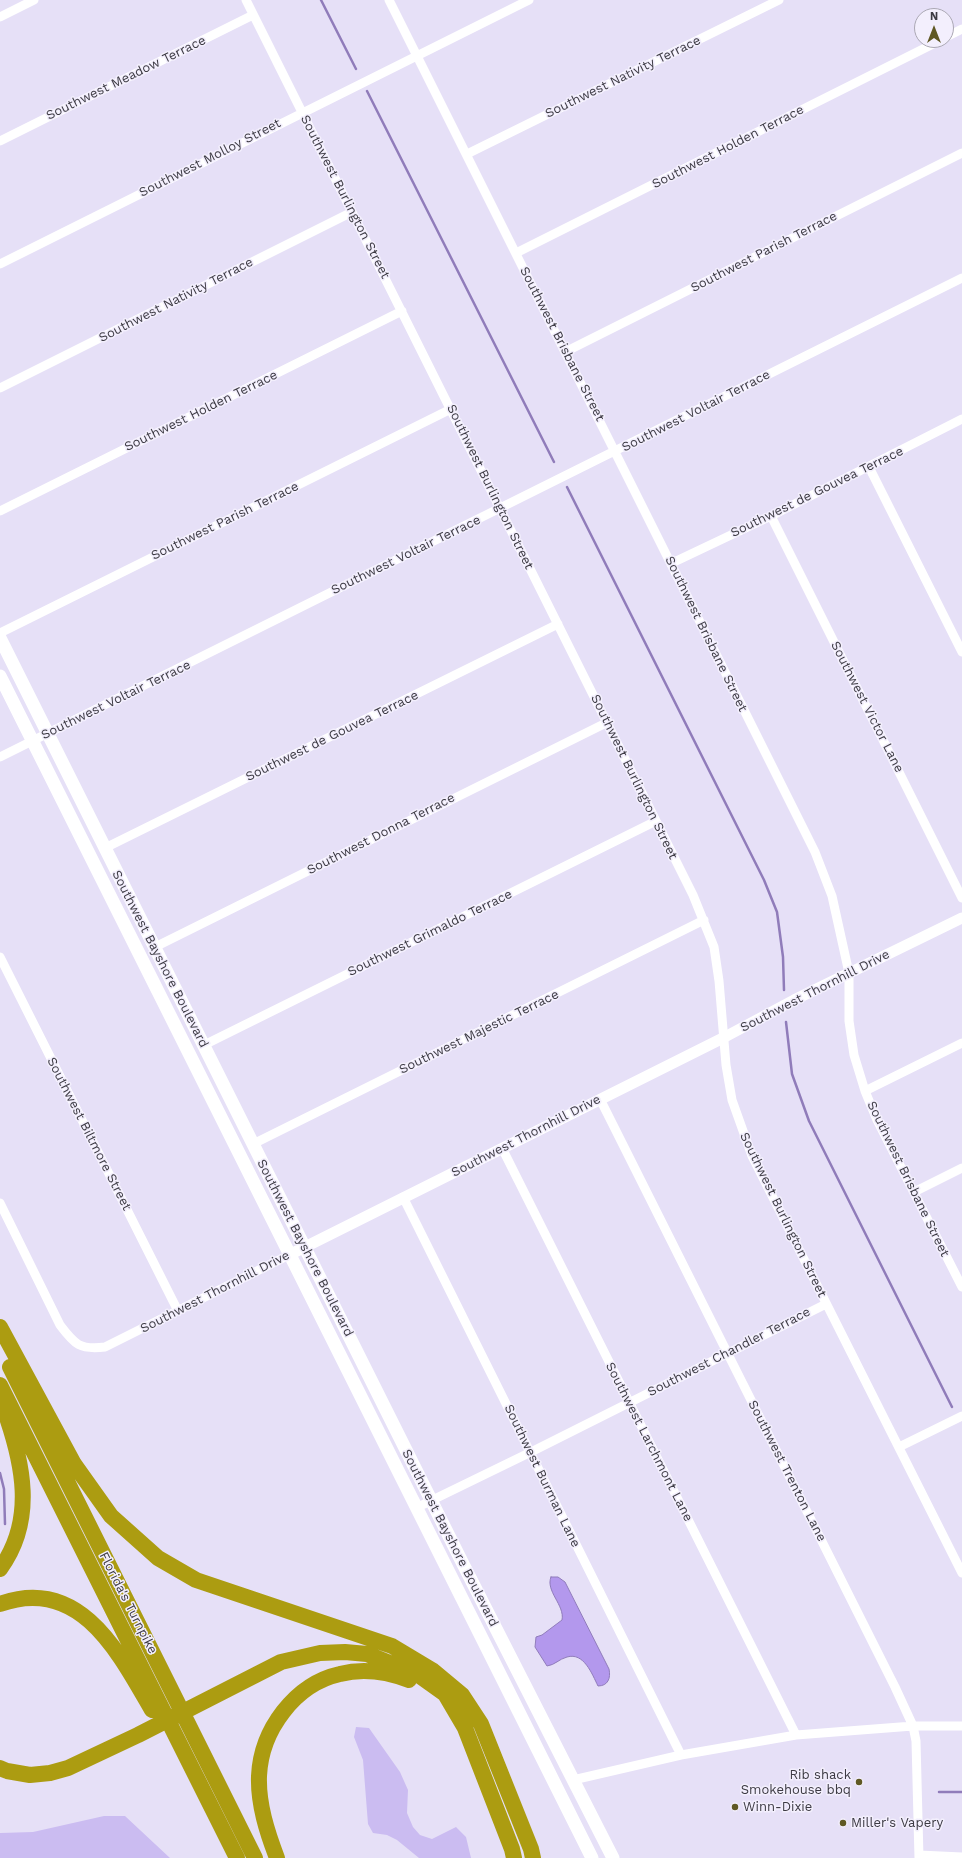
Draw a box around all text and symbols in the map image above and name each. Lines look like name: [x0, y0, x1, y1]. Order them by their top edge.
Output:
north arrow: [914, 8, 954, 48]
text: N: [930, 10, 938, 23]
street label: Southwest Meadow Terrace: [44, 32, 208, 124]
street label: Southwest Nativity Terrace: [543, 32, 703, 122]
street label: Southwest Holden Terrace: [649, 102, 807, 192]
street label: Southwest Burlington Street: [297, 113, 393, 281]
street label: Southwest Molloy Street: [136, 115, 284, 201]
street label: Southwest Parish Terrace: [688, 208, 840, 296]
street label: Southwest Nativity Terrace: [96, 254, 256, 346]
street label: Southwest Brisbane Street: [516, 264, 608, 424]
street label: Southwest Holden Terrace: [122, 367, 280, 455]
street label: Southwest Voltair Terrace: [619, 367, 773, 455]
street label: Southwest Burlington Street: [443, 402, 537, 572]
street label: Southwest de Gouvea Terrace: [728, 443, 906, 541]
street label: Southwest Parish Terrace: [149, 478, 301, 564]
street label: Southwest Voltair Terrace: [329, 512, 483, 598]
street label: Southwest Brisbane Street: [661, 554, 751, 714]
street label: Southwest Victor Lane: [827, 639, 907, 775]
street label: Southwest Voltair Terrace: [39, 657, 193, 743]
street label: Southwest de Gouvea Terrace: [243, 687, 421, 785]
street label: Southwest Burlington Street: [587, 692, 681, 862]
street label: Southwest Donna Terrace: [304, 790, 458, 878]
street label: Southwest Bayshore Boulevard: [108, 868, 212, 1050]
street label: Southwest Grimaldo Terrace: [345, 886, 515, 980]
street label: Southwest Thornhill Drive: [738, 946, 892, 1036]
street label: Southwest Majestic Terrace: [397, 986, 561, 1078]
street label: Southwest Biltmore Street: [43, 1055, 135, 1213]
street label: Southwest Thornhill Drive: [449, 1091, 603, 1181]
street label: Southwest Brisbane Street: [863, 1099, 953, 1259]
street label: Southwest Burlington Street: [736, 1130, 830, 1300]
street label: Southwest Bayshore Boulevard: [253, 1157, 357, 1339]
street label: Southwest Thornhill Drive: [138, 1247, 292, 1337]
street label: Southwest Chandler Terrace: [645, 1304, 813, 1400]
street label: Southwest Larchmont Lane: [602, 1360, 696, 1524]
street label: Southwest Trenton Lane: [745, 1398, 829, 1544]
street label: Southwest Burman Lane: [501, 1402, 583, 1550]
street label: Southwest Bayshore Boulevard: [398, 1447, 502, 1629]
street label: Florida's Turnpike: [96, 1549, 160, 1657]
place label: Rib shack Smokehouse bbq: [741, 1767, 851, 1798]
marker: Rib shack Smokehouse bbq: [854, 1777, 864, 1787]
place label: Winn-Dixie: [743, 1799, 812, 1815]
marker: Winn-Dixie: [730, 1802, 740, 1812]
place label: Miller's Vapery: [851, 1815, 943, 1831]
marker: Miller's Vapery: [838, 1818, 848, 1828]

